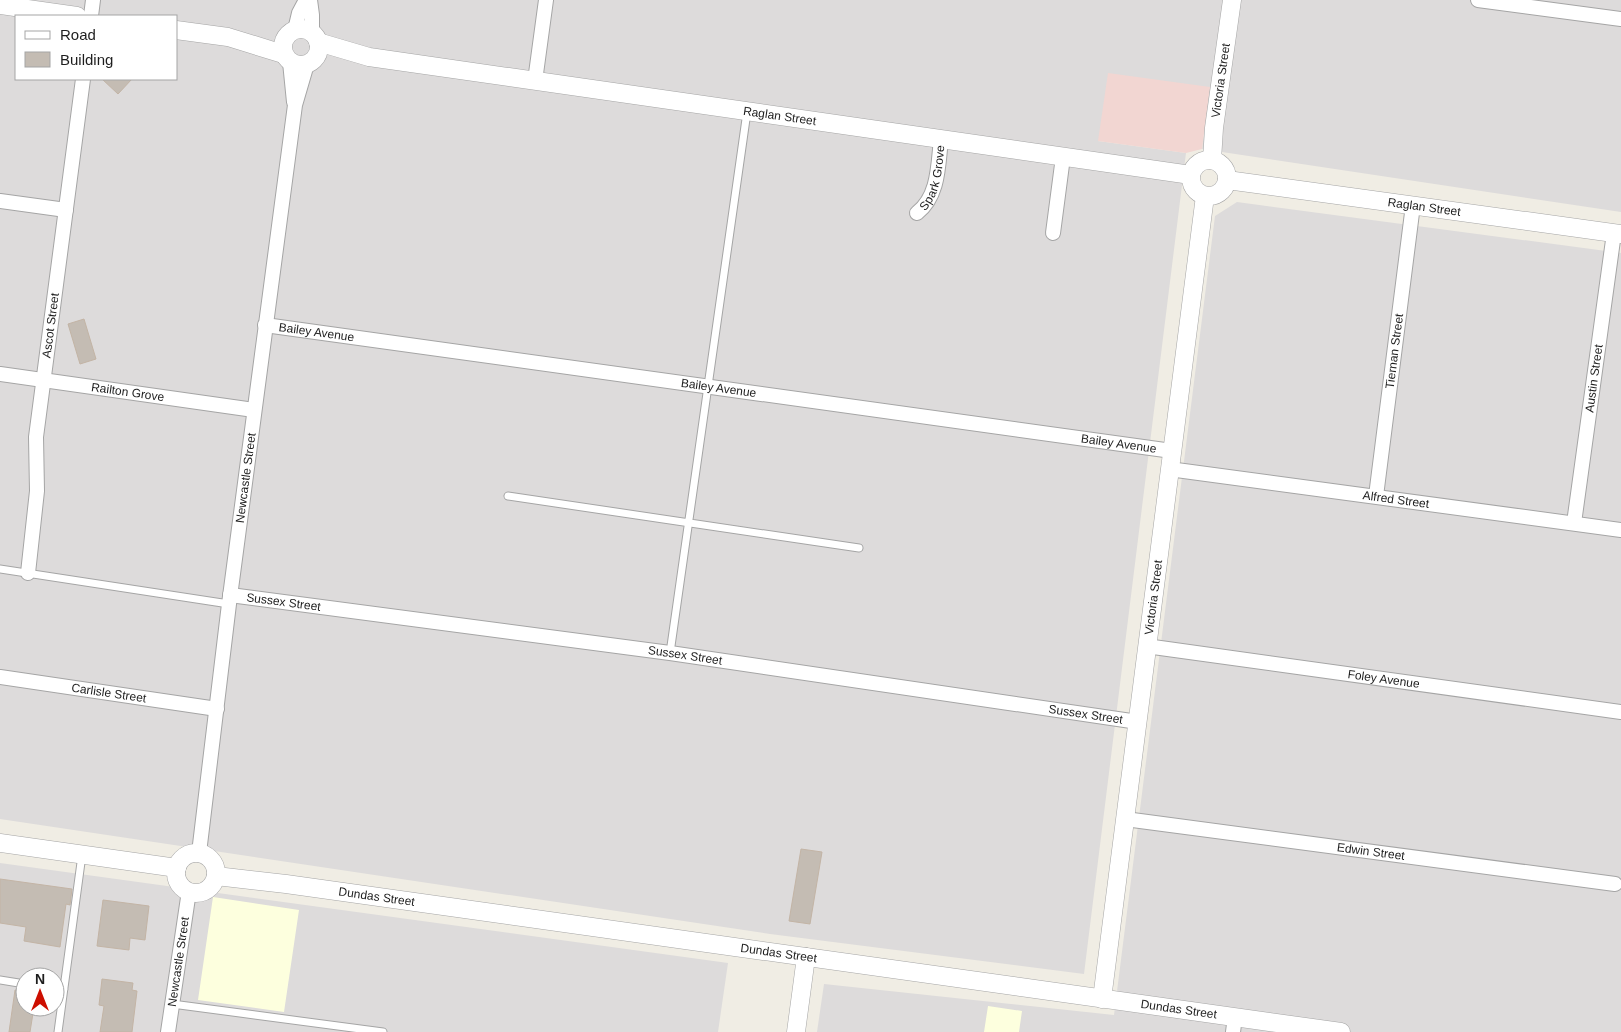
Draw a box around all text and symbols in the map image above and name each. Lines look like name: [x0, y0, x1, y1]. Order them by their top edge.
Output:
legend: [15, 15, 178, 80]
text: Road: [60, 26, 96, 43]
street label: Victoria Street: [1209, 42, 1233, 119]
text: Building: [60, 51, 113, 68]
street label: Raglan Street: [742, 104, 818, 128]
street label: Spark Grove: [916, 144, 947, 213]
street label: Raglan Street: [1387, 195, 1462, 219]
street label: Ascot Street: [39, 291, 62, 359]
street label: Tiernan Street: [1383, 312, 1406, 390]
street label: Bailey Avenue: [278, 320, 355, 344]
street label: Austin Street: [1582, 343, 1606, 413]
street label: Bailey Avenue: [680, 376, 758, 400]
street label: Railton Grove: [90, 380, 165, 404]
street label: Newcastle Street: [233, 431, 259, 524]
street label: Bailey Avenue: [1080, 431, 1158, 456]
street label: Alfred Street: [1362, 488, 1431, 511]
street label: Victoria Street: [1142, 558, 1165, 636]
street label: Sussex Street: [246, 590, 322, 614]
street label: Sussex Street: [647, 643, 724, 668]
street label: Foley Avenue: [1347, 667, 1421, 691]
street label: Carlisle Street: [70, 681, 148, 706]
street label: Sussex Street: [1048, 702, 1124, 727]
street label: Edwin Street: [1336, 840, 1406, 863]
street label: Dundas Street: [338, 884, 416, 909]
street label: Newcastle Street: [165, 915, 192, 1008]
street label: Dundas Street: [740, 941, 818, 965]
north arrow: [15, 967, 65, 1017]
text: N: [35, 971, 45, 987]
street label: Dundas Street: [1140, 997, 1218, 1022]

